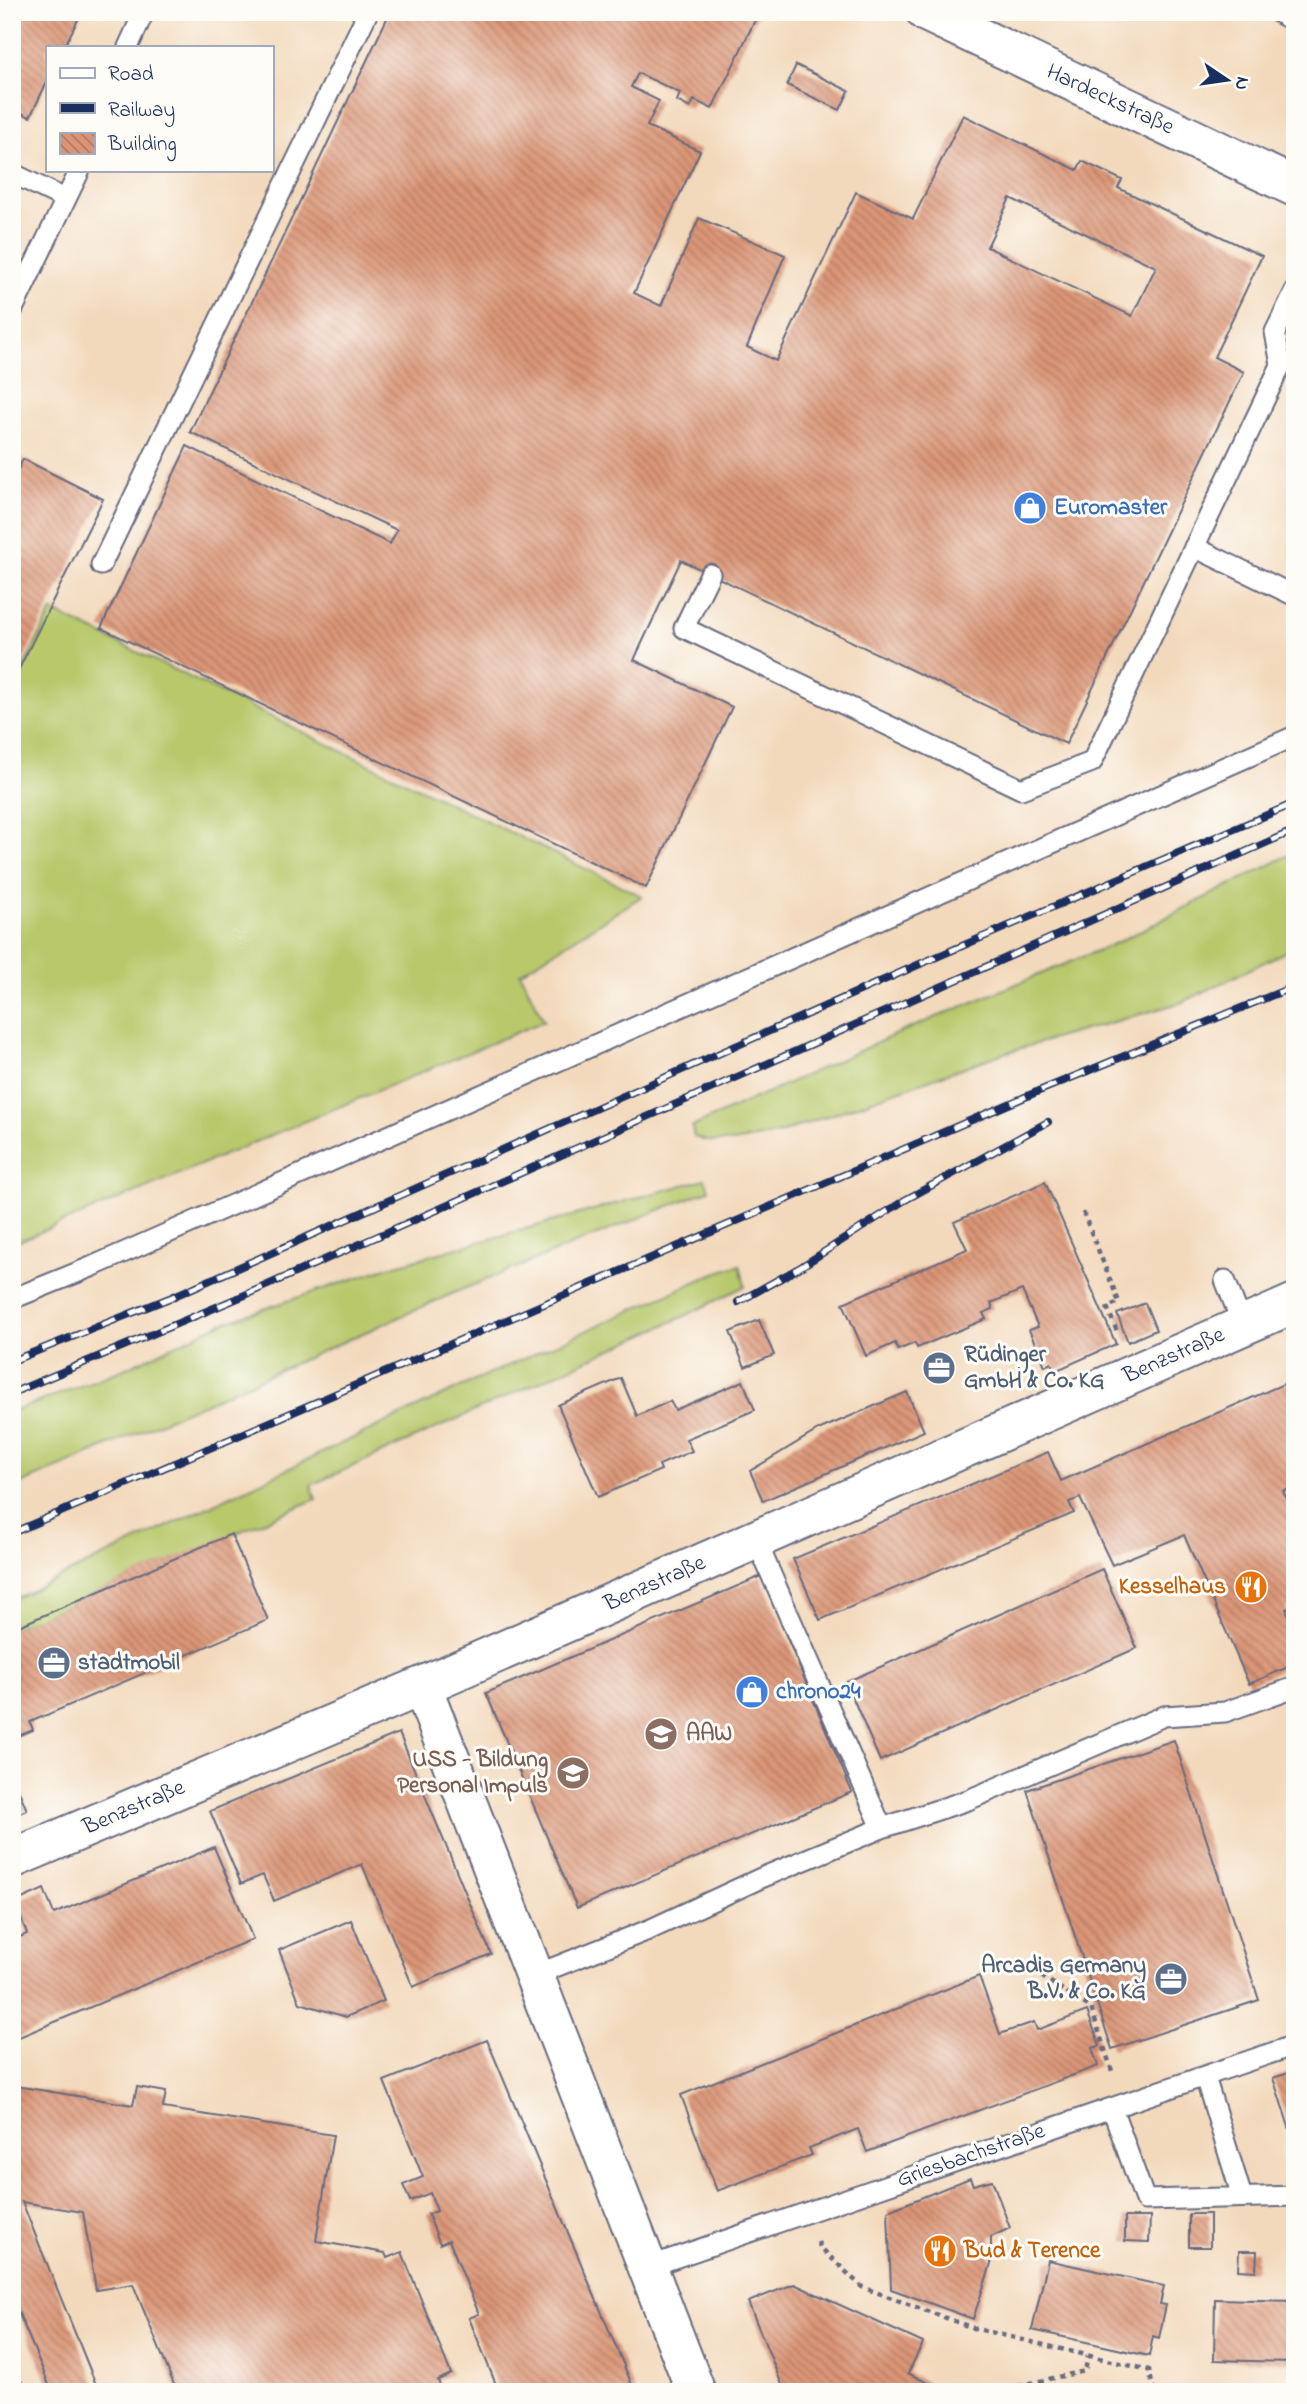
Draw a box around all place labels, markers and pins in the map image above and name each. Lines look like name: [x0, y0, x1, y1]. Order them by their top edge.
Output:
shop icon: Euromaster: [1011, 489, 1049, 527]
place label: Euromaster: [1054, 492, 1168, 525]
place label: Rüdinger GmbH & Co. KG: [964, 1339, 1104, 1398]
office icon: Rüdinger GmbH & Co. KG: [920, 1349, 958, 1387]
restaurant icon: Kesselhaus: [1232, 1568, 1270, 1606]
place label: Kesselhaus: [1119, 1571, 1226, 1604]
office icon: stadtmobil: [35, 1644, 73, 1682]
place label: stadtmobil: [78, 1647, 180, 1680]
shop icon: chrono24: [733, 1673, 771, 1711]
place label: chrono24: [776, 1676, 861, 1709]
school or university icon: AAW: [642, 1715, 680, 1753]
place label: AAW: [686, 1718, 732, 1751]
place label: USS - Bildung Personal Impuls: [397, 1744, 548, 1803]
school or university icon: USS - Bildung Personal Impuls: [554, 1754, 592, 1792]
place label: Arcadis Germany B.V. & Co. KG: [981, 1950, 1146, 2009]
office icon: Arcadis Germany B.V. & Co. KG: [1152, 1960, 1190, 1998]
restaurant icon: Bud & Terence: [921, 2232, 959, 2270]
place label: Bud & Terence: [963, 2235, 1101, 2268]

